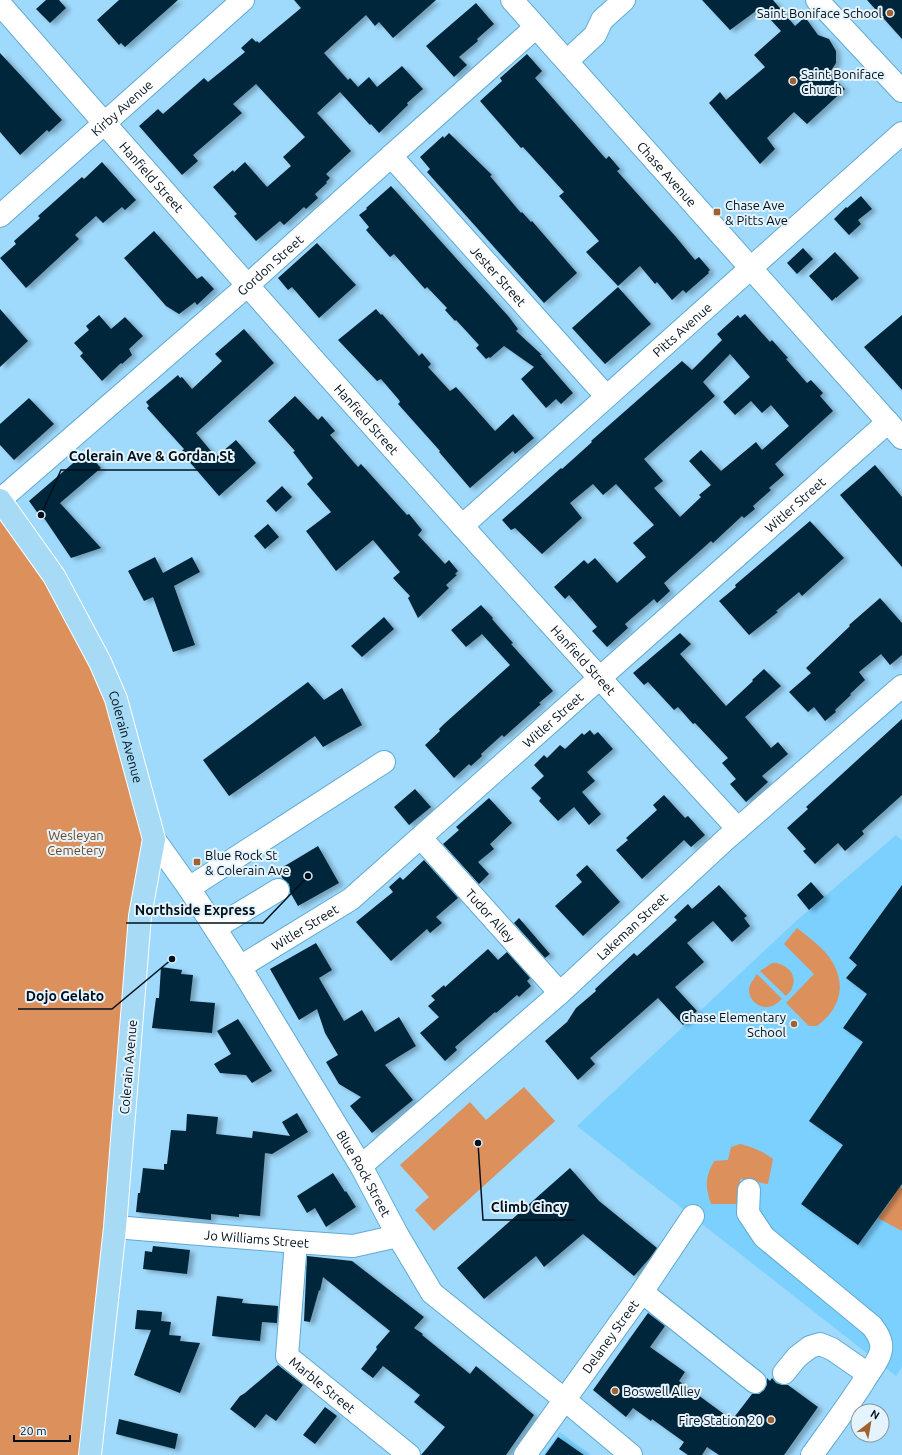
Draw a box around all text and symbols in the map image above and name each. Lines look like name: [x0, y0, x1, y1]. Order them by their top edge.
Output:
place label: Saint Boniface School: [757, 6, 883, 20]
marker: Saint Boniface School: [885, 8, 895, 18]
place label: Saint Boniface Church: [801, 67, 884, 96]
marker: Saint Boniface Church: [788, 76, 798, 86]
street label: Kirby Avenue: [88, 77, 155, 139]
street label: Hanfield Street: [117, 139, 186, 215]
street label: Chase Avenue: [635, 139, 699, 209]
place label: Chase Ave & Pitts Ave: [725, 198, 788, 227]
marker: Chase Ave & Pitts Ave: [712, 207, 722, 217]
street label: Gordon Street: [235, 232, 306, 298]
street label: Jester Street: [468, 243, 529, 309]
street label: Pitts Avenue: [650, 300, 714, 359]
street label: Hanfield Street: [332, 382, 401, 457]
callout: Colerain Ave & Gordan St: [61, 444, 241, 470]
text: Colerain Ave & Gordan St: [69, 448, 233, 464]
street label: Witler Street: [762, 474, 828, 535]
street label: Hanfield Street: [548, 623, 618, 698]
street label: Colerain Avenue: [106, 688, 145, 784]
street label: Witler Street: [520, 690, 586, 750]
park label: Wesleyan Cemetery: [47, 828, 105, 857]
place label: Blue Rock St & Colerain Ave: [205, 848, 290, 877]
marker: Blue Rock St & Colerain Ave: [192, 857, 202, 867]
street label: Tudor Alley: [463, 886, 518, 945]
street label: Lakeman Street: [594, 890, 670, 962]
callout: Northside Express: [126, 897, 263, 923]
text: Northside Express: [135, 902, 256, 918]
street label: Witler Street: [269, 902, 341, 953]
callout: Dojo Gelato: [18, 983, 112, 1009]
text: Dojo Gelato: [26, 988, 104, 1004]
place label: Chase Elementary School: [681, 1010, 787, 1039]
street label: Colerain Avenue: [117, 1019, 139, 1115]
marker: Chase Elementary School: [789, 1019, 799, 1029]
street label: Blue Rock Street: [334, 1128, 394, 1219]
callout: Climb Cincy: [483, 1194, 575, 1220]
text: Climb Cincy: [491, 1199, 568, 1215]
street label: Jo Williams Street: [203, 1227, 310, 1250]
street label: Delaney Street: [579, 1297, 641, 1376]
street label: Marble Street: [287, 1354, 358, 1416]
place label: Boswell Alley: [623, 1384, 700, 1398]
marker: Boswell Alley: [610, 1386, 620, 1396]
north arrow: [850, 1403, 890, 1443]
text: N: [869, 1407, 882, 1422]
place label: Fire Station 20: [678, 1413, 763, 1427]
marker: Fire Station 20: [766, 1415, 776, 1425]
scale bar: [14, 1417, 70, 1443]
text: 20 m: [20, 1424, 47, 1437]

